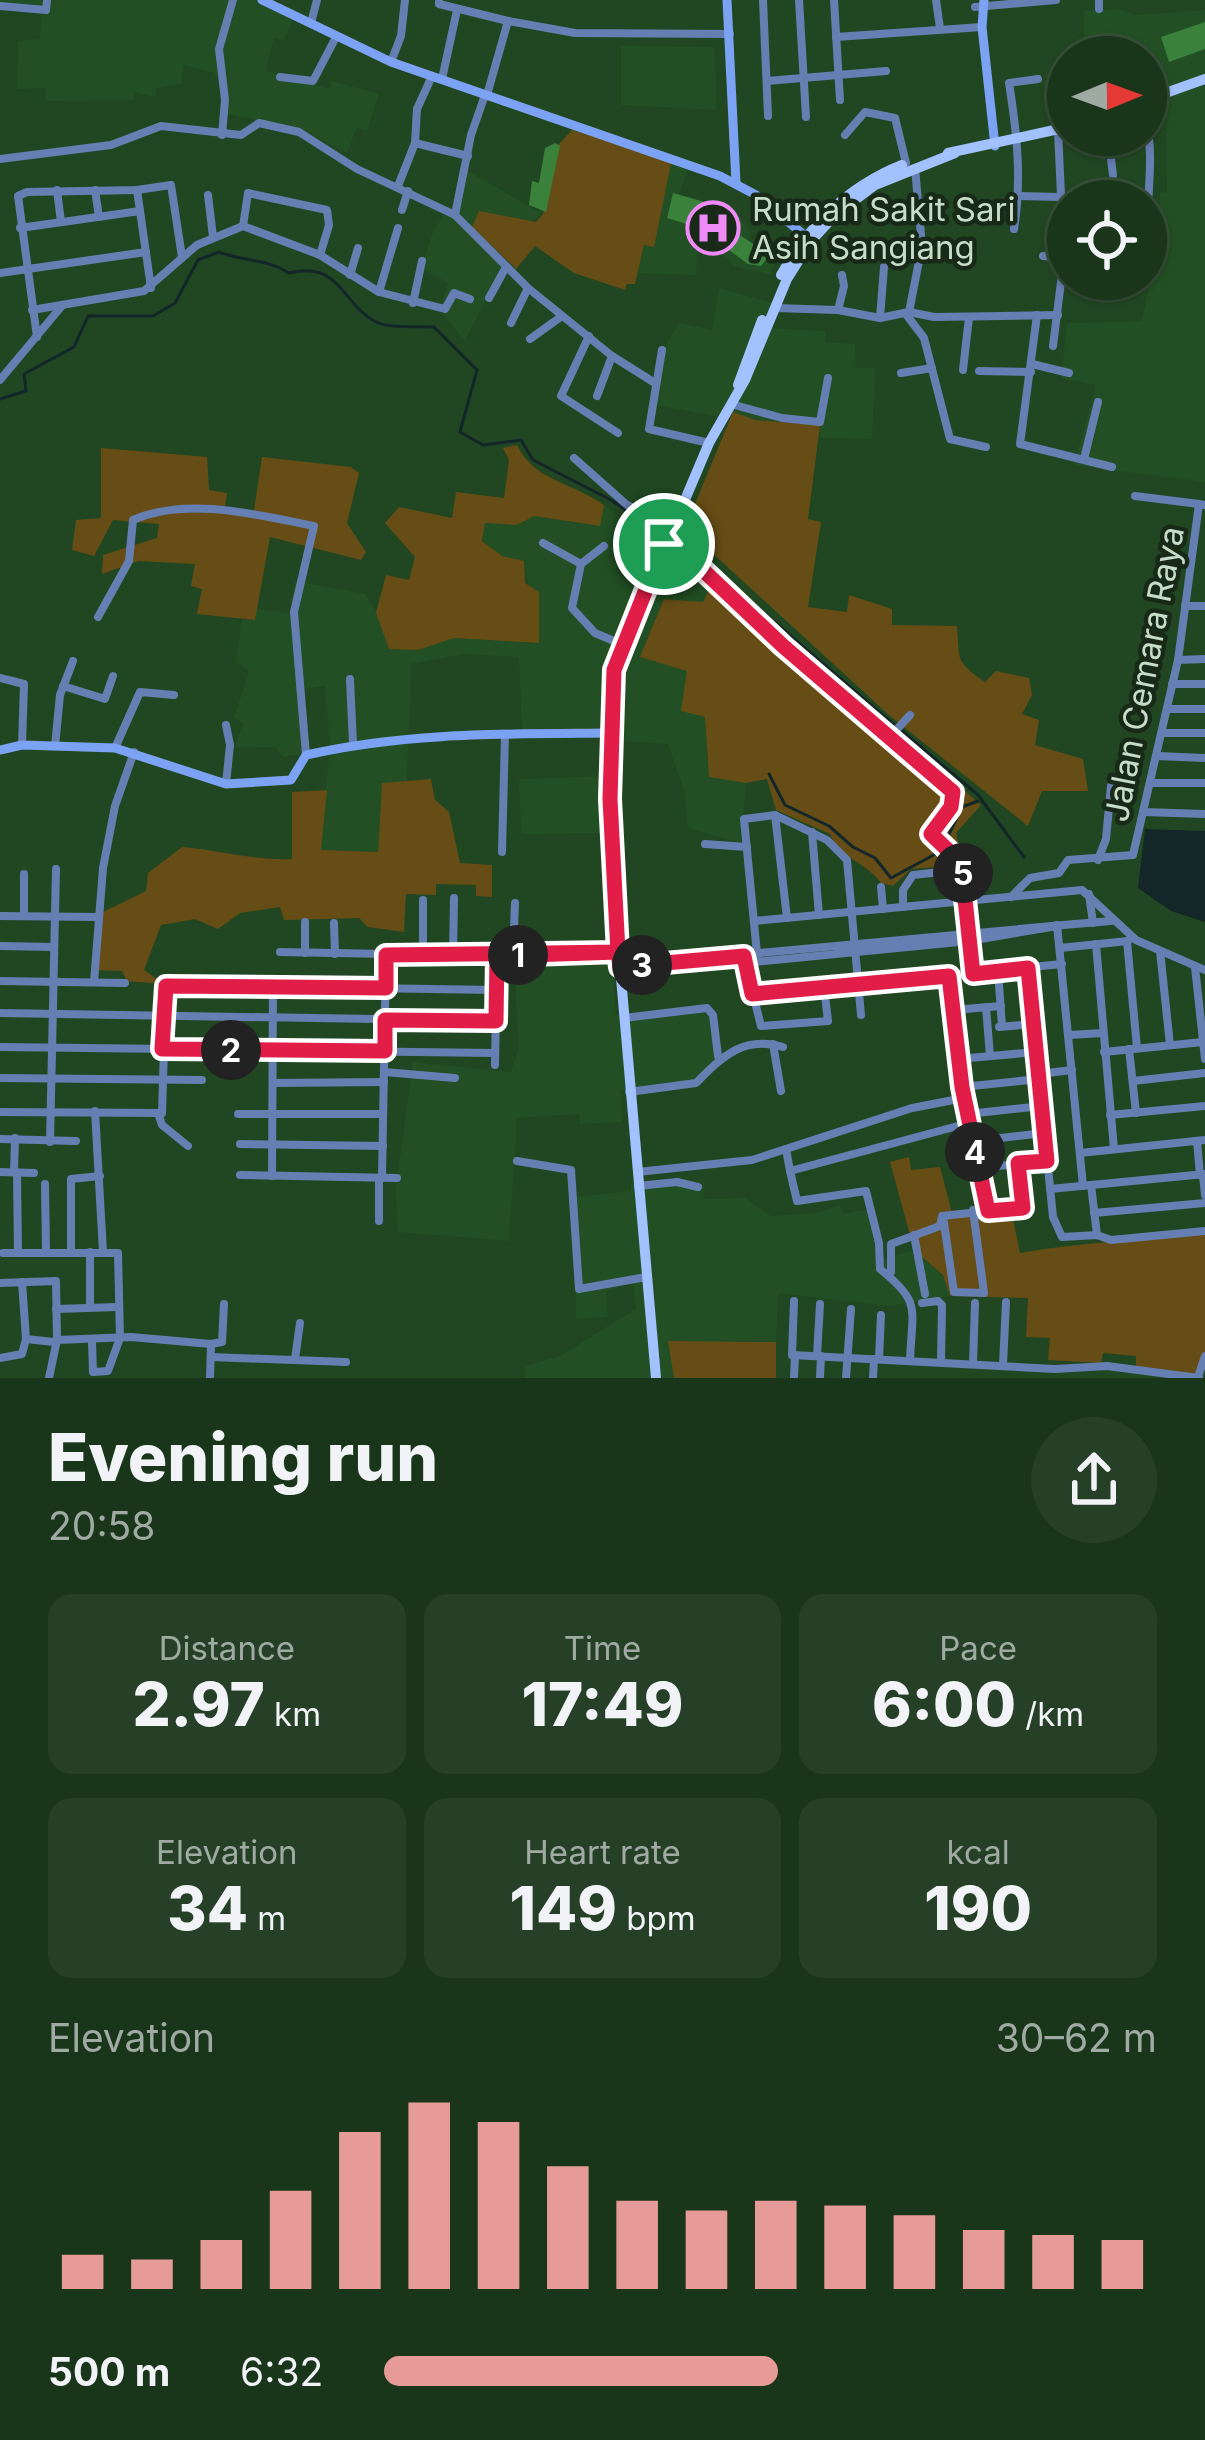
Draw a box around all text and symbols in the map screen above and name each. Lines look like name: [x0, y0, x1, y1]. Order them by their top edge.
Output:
north arrow: [1047, 36, 1167, 156]
map controls: [1047, 36, 1167, 300]
button: locate: [1047, 180, 1167, 300]
place label: Rumah Sakit Sari Asih Sangiang: [752, 189, 1016, 267]
hospital icon: Rumah Sakit Sari Asih Sangiang: [685, 200, 741, 256]
pin: [613, 493, 715, 595]
icon: arrive: [631, 511, 697, 577]
street label: Jalan Cemara Raya: [1096, 523, 1192, 825]
pin: 5: [933, 843, 993, 903]
text: 5: [952, 853, 974, 893]
pin: 1: [488, 925, 548, 985]
text: 1: [511, 935, 525, 975]
pin: 3: [612, 935, 672, 995]
text: 3: [631, 945, 653, 985]
pin: 2: [201, 1020, 261, 1080]
text: 2: [221, 1030, 241, 1070]
pin: 4: [945, 1122, 1005, 1182]
text: 4: [964, 1132, 986, 1172]
text: Evening run: [48, 1417, 438, 1497]
button: share: [1031, 1417, 1157, 1543]
text: 20:58: [48, 1502, 155, 1549]
text: Distance: [159, 1628, 295, 1668]
text: Time: [564, 1628, 641, 1668]
text: Pace: [939, 1628, 1017, 1668]
text: 2.97: [133, 1668, 265, 1740]
text: 17:49: [522, 1668, 683, 1740]
text: 6:00: [872, 1668, 1016, 1740]
text: km: [265, 1694, 321, 1734]
text: /km: [1016, 1694, 1084, 1734]
text: Elevation: [156, 1832, 298, 1872]
text: Heart rate: [524, 1832, 681, 1872]
text: kcal: [947, 1832, 1010, 1872]
text: 34: [167, 1872, 248, 1944]
text: 149: [509, 1872, 617, 1944]
text: 190: [924, 1872, 1032, 1944]
text: m: [248, 1898, 286, 1938]
text: bpm: [617, 1898, 696, 1938]
text: Elevation: [48, 2014, 215, 2061]
text: 30–62 m: [996, 2014, 1157, 2061]
text: 500 m: [48, 2348, 170, 2395]
text: 6:32: [240, 2348, 323, 2395]

